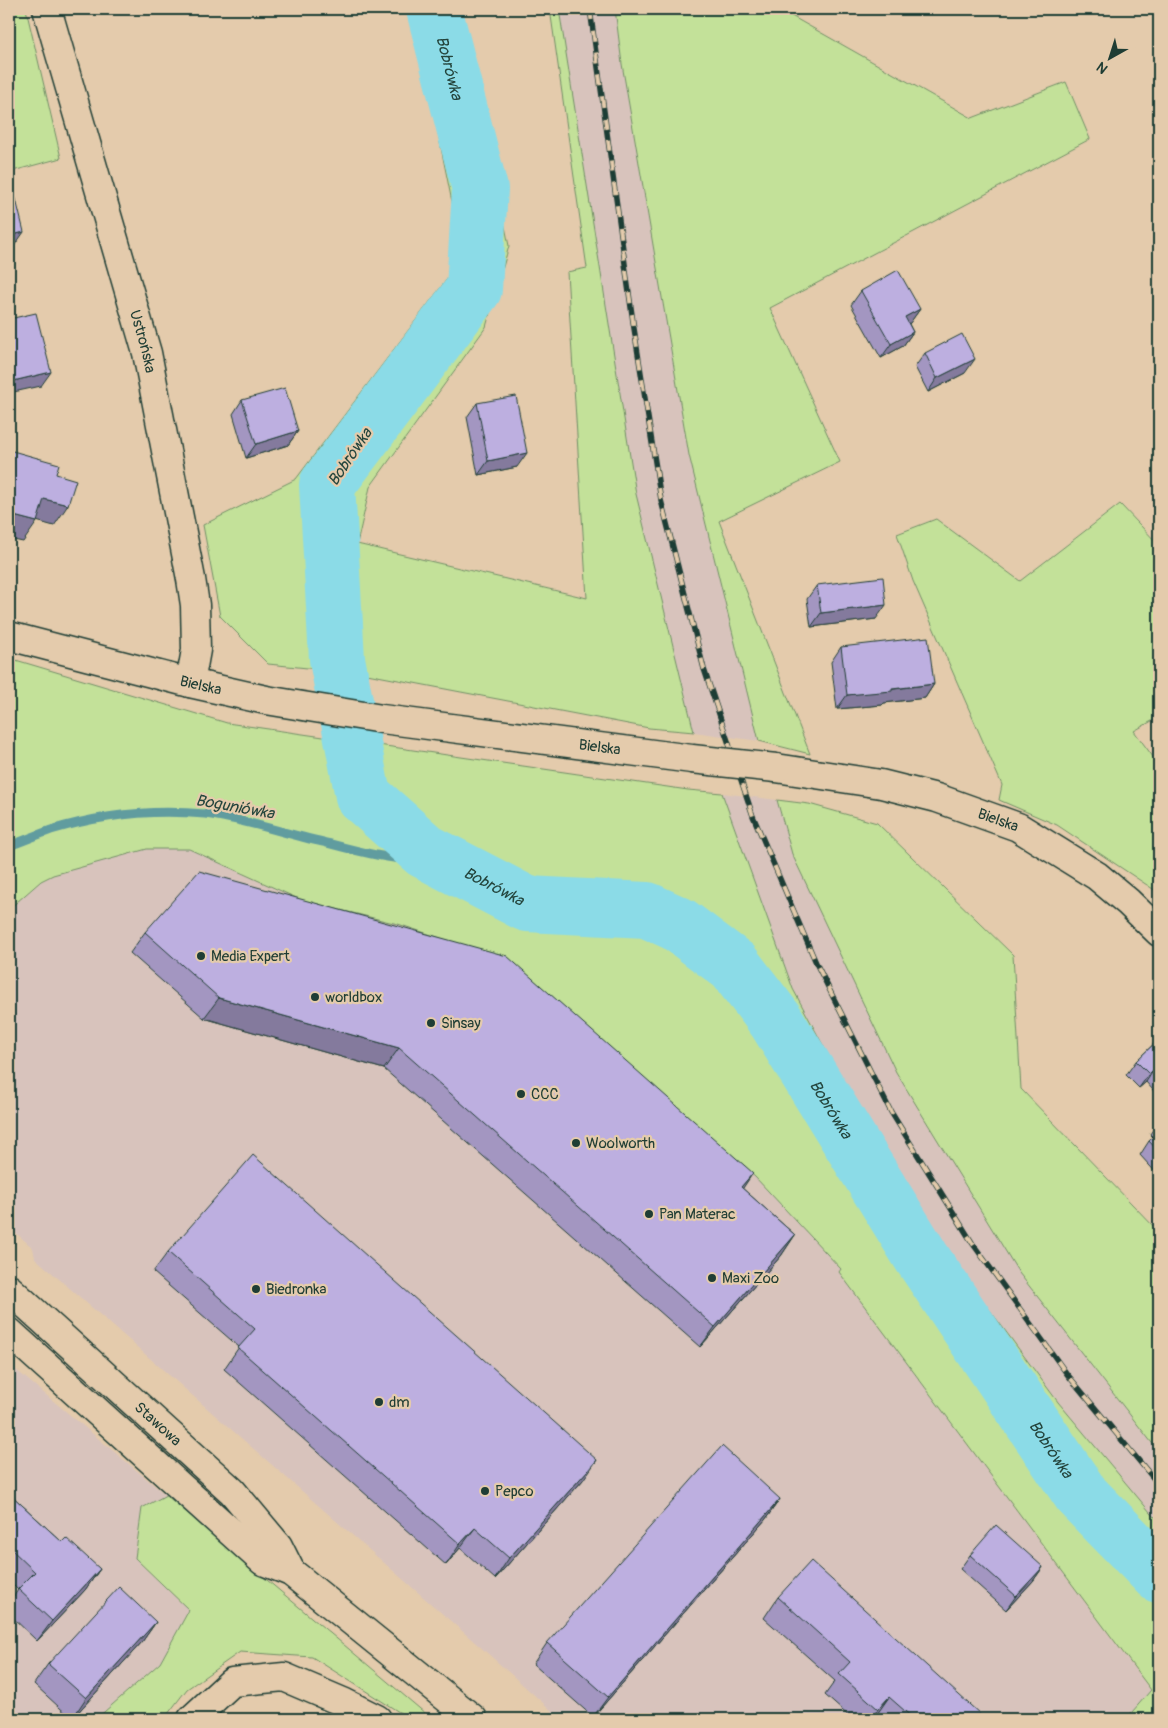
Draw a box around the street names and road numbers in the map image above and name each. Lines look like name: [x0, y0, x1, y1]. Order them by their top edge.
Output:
street label: Ustrońska: [125, 308, 160, 374]
street label: Bielska: [178, 671, 223, 699]
street label: Bielska: [578, 735, 622, 759]
street label: Bielska: [975, 804, 1021, 836]
street label: Stawowa: [130, 1398, 185, 1450]

